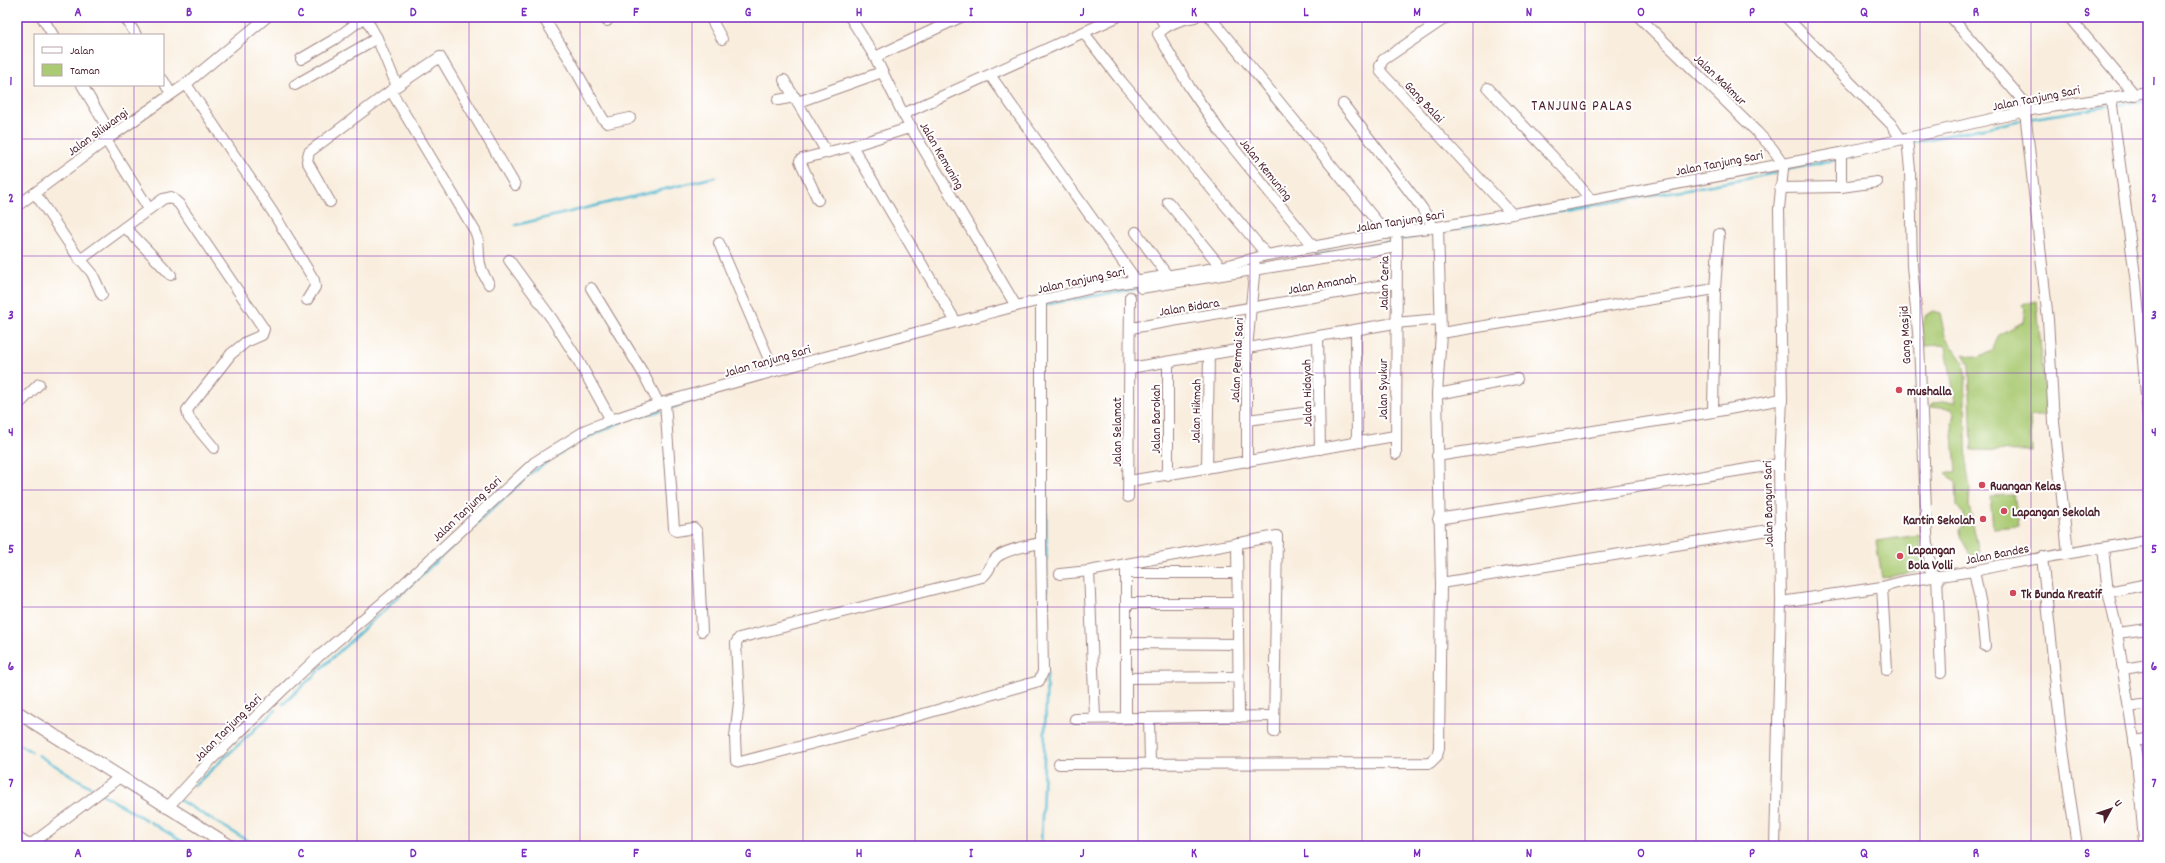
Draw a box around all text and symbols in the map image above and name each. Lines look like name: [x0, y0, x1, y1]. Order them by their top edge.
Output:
text: A: [74, 4, 82, 23]
text: B: [186, 4, 192, 23]
text: C: [298, 4, 305, 23]
text: D: [410, 4, 417, 23]
text: E: [521, 4, 528, 23]
text: F: [633, 4, 639, 23]
text: G: [745, 4, 752, 23]
text: H: [856, 4, 863, 23]
text: I: [969, 4, 974, 23]
text: J: [1080, 4, 1085, 23]
text: K: [1191, 4, 1197, 23]
text: L: [1303, 4, 1309, 23]
text: M: [1413, 4, 1421, 23]
text: N: [1526, 4, 1532, 23]
text: O: [1637, 4, 1645, 23]
text: P: [1749, 4, 1755, 23]
text: Q: [1860, 4, 1868, 23]
text: R: [1973, 4, 1979, 23]
text: S: [2084, 4, 2090, 23]
legend: [34, 34, 164, 86]
text: Jalan: [70, 43, 94, 60]
street label: Jalan Makmur: [1688, 51, 1750, 111]
text: Taman: [70, 63, 100, 80]
text: 1: [10, 73, 13, 92]
text: 1: [2153, 73, 2156, 92]
street label: Gang Balai: [1399, 78, 1448, 128]
street label: Jalan Tanjung Sari: [1991, 82, 2083, 117]
district label: TANJUNG PALAS: [1531, 96, 1633, 118]
street label: Jalan Siliwangi: [64, 104, 133, 162]
street label: Jalan Kemuning: [914, 119, 968, 194]
street label: Jalan Kemuning: [1234, 135, 1296, 206]
street label: Jalan Tanjung Sari: [1674, 147, 1766, 182]
text: 2: [8, 190, 14, 209]
text: 2: [2151, 190, 2157, 209]
street label: Jalan Tanjung Sari: [1355, 206, 1446, 239]
street label: Jalan Ceria: [1376, 255, 1395, 310]
street label: Jalan Tanjung Sari: [1036, 263, 1128, 300]
street label: Jalan Amanah: [1287, 270, 1358, 301]
street label: Jalan Bidara: [1158, 294, 1222, 323]
street label: Gang Masjid: [1895, 305, 1918, 365]
text: 3: [8, 307, 14, 326]
text: 3: [2151, 307, 2157, 326]
street label: Jalan Permai Sari: [1227, 317, 1250, 403]
street label: Jalan Tanjung Sari: [722, 341, 814, 384]
street label: Jalan Syukur: [1375, 358, 1394, 420]
street label: Jalan Hidayah: [1298, 359, 1319, 427]
street label: Jalan Hikmah: [1187, 379, 1208, 443]
place label: mushalla: [1907, 383, 1952, 402]
street label: Jalan Barokah: [1148, 384, 1167, 454]
marker: mushalla: [1894, 385, 1904, 395]
street label: Jalan Selamat: [1109, 397, 1128, 467]
text: 4: [8, 424, 14, 443]
text: 4: [2151, 424, 2157, 443]
street label: Jalan Bangun Sari: [1759, 460, 1780, 547]
street label: Jalan Tanjung Sari: [429, 472, 507, 547]
place label: Ruangan Kelas: [1990, 478, 2062, 497]
marker: Ruangan Kelas: [1977, 480, 1987, 490]
place label: Lapangan Sekolah: [2012, 504, 2100, 523]
marker: Lapangan Sekolah: [1999, 506, 2009, 516]
place label: Kantin Sekolah: [1903, 512, 1975, 531]
marker: Kantin Sekolah: [1978, 514, 1988, 524]
street label: Jalan Bandes: [1964, 540, 2031, 571]
text: 5: [8, 541, 14, 560]
text: 5: [2151, 541, 2157, 560]
place label: Lapangan Bola Volli: [1908, 542, 1955, 576]
marker: Lapangan Bola Volli: [1895, 551, 1905, 561]
place label: Tk Bunda Kreatif: [2021, 586, 2103, 605]
marker: Tk Bunda Kreatif: [2008, 588, 2018, 598]
text: 6: [8, 658, 15, 677]
text: 6: [2151, 658, 2158, 677]
street label: Jalan Tanjung Sari: [191, 690, 267, 767]
text: 7: [9, 775, 14, 794]
text: 7: [2152, 775, 2157, 794]
north arrow: [2091, 789, 2131, 829]
text: U: [2109, 797, 2125, 811]
text: A: [74, 845, 82, 863]
text: B: [186, 845, 192, 863]
text: C: [298, 845, 305, 863]
text: D: [410, 845, 417, 863]
text: E: [521, 845, 528, 863]
text: F: [633, 845, 639, 863]
text: G: [745, 845, 752, 863]
text: H: [856, 845, 863, 863]
text: I: [969, 845, 974, 863]
text: J: [1080, 845, 1085, 863]
text: K: [1191, 845, 1197, 863]
text: L: [1303, 845, 1309, 863]
text: M: [1413, 845, 1421, 863]
text: N: [1526, 845, 1532, 863]
text: O: [1637, 845, 1645, 863]
text: P: [1749, 845, 1755, 863]
text: Q: [1860, 845, 1868, 863]
text: R: [1973, 845, 1979, 863]
text: S: [2084, 845, 2090, 863]

